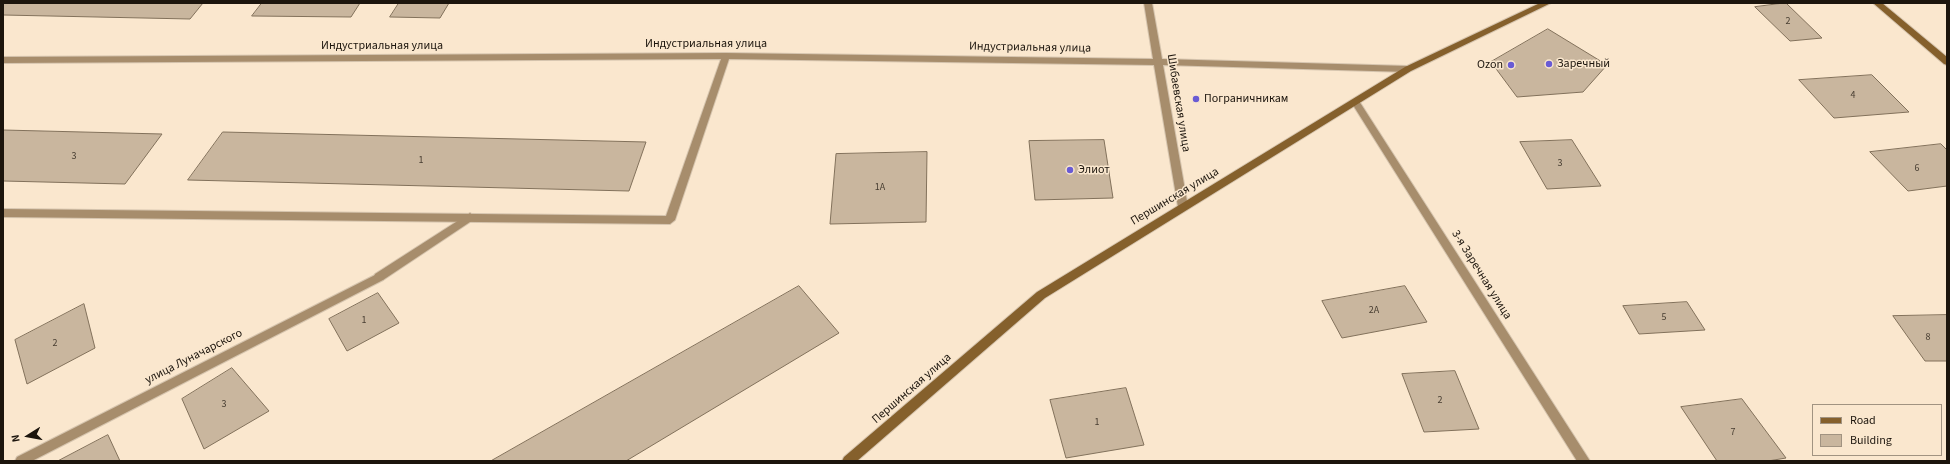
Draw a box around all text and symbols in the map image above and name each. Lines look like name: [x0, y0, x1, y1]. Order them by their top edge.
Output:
house number: 2: [1786, 16, 1790, 28]
street label: Индустриальная улица: [645, 37, 767, 51]
street label: Индустриальная улица: [321, 39, 443, 53]
street label: Индустриальная улица: [969, 40, 1091, 56]
street label: Шибаевская улица: [1163, 53, 1193, 153]
place label: Заречный: [1557, 57, 1610, 71]
place label: Ozon: [1477, 58, 1503, 72]
marker: Заречный: [1544, 59, 1554, 69]
marker: Ozon: [1506, 60, 1516, 70]
house number: 4: [1851, 90, 1855, 102]
place label: Пограничникам: [1204, 92, 1288, 106]
marker: Пограничникам: [1191, 94, 1201, 104]
house number: 3: [72, 151, 76, 163]
house number: 1: [419, 155, 423, 167]
house number: 3: [1558, 158, 1562, 170]
place label: Элиот: [1078, 163, 1110, 177]
house number: 6: [1915, 163, 1919, 175]
marker: Элиот: [1065, 165, 1075, 175]
street label: Першинская улица: [1128, 165, 1222, 229]
house number: 1А: [875, 182, 885, 194]
street label: 3-я Заречная улица: [1448, 228, 1514, 322]
house number: 2А: [1369, 305, 1379, 317]
house number: 5: [1662, 312, 1666, 324]
house number: 1: [362, 315, 366, 327]
street label: улица Луначарского: [143, 326, 245, 388]
house number: 8: [1926, 332, 1930, 344]
house number: 2: [53, 338, 57, 350]
street label: Першинская улица: [869, 351, 955, 427]
house number: 2: [1438, 395, 1442, 407]
house number: 3: [222, 399, 226, 411]
legend: [1812, 404, 1942, 456]
text: Road: [1850, 412, 1876, 429]
north arrow: [8, 416, 48, 456]
house number: 1: [1095, 417, 1099, 429]
house number: 7: [1731, 427, 1735, 439]
text: Building: [1850, 432, 1892, 449]
text: N: [8, 433, 24, 443]

